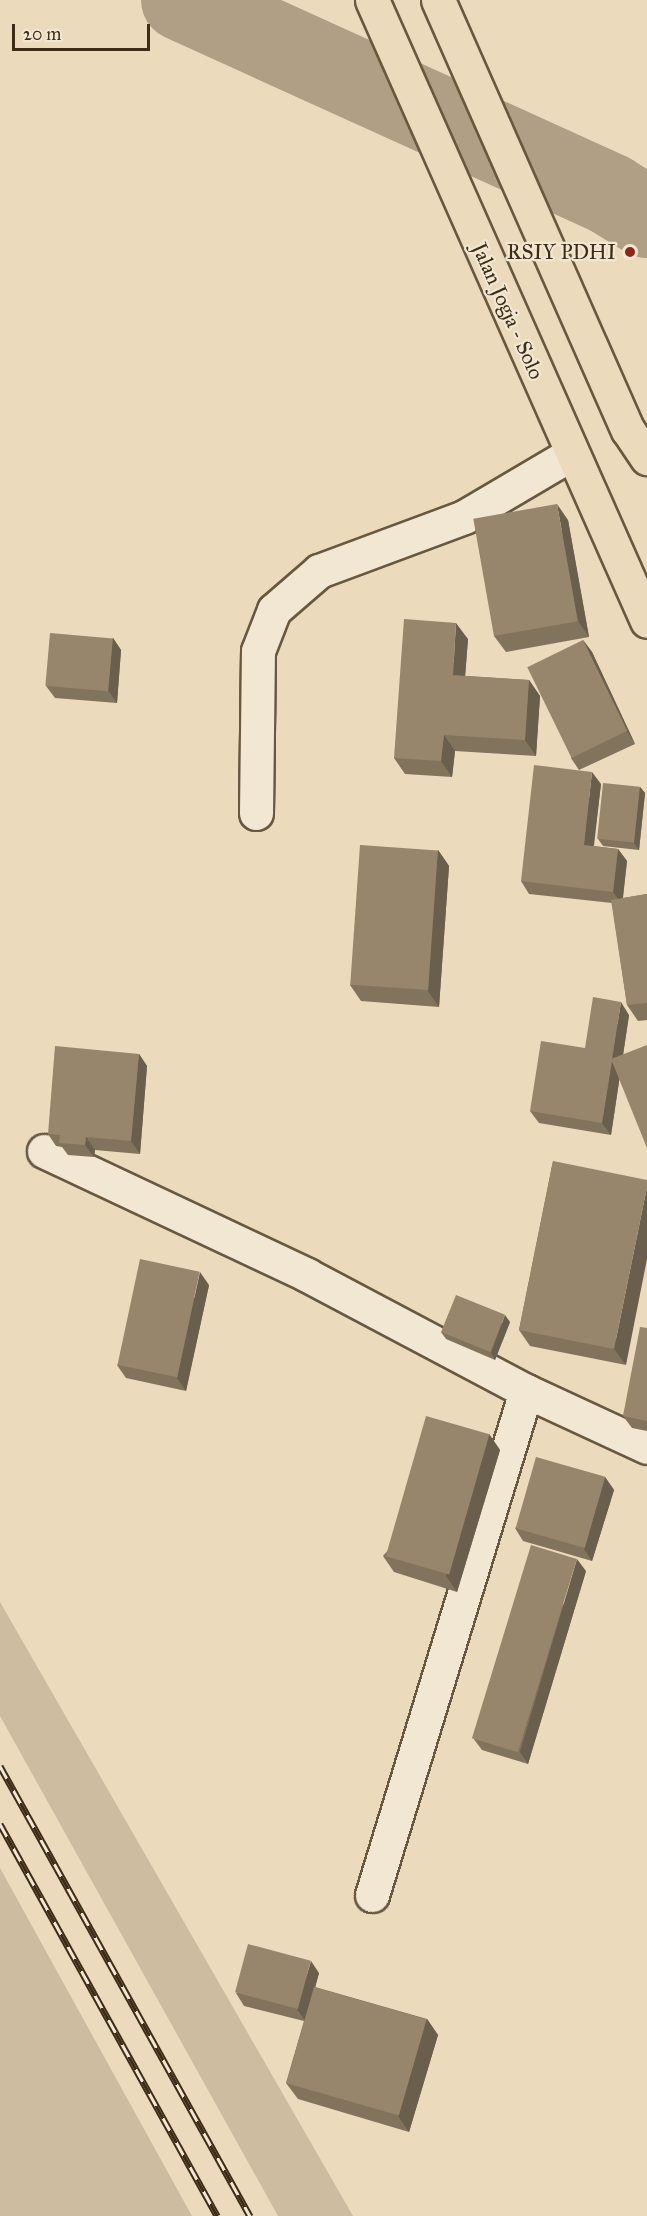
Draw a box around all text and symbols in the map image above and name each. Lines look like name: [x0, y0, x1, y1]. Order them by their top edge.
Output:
scale bar: [15, 12, 153, 50]
text: 20 m: [23, 23, 61, 45]
street label: Jalan Jogja - Solo: [467, 239, 549, 383]
place label: RSIY PDHI: [507, 239, 616, 265]
marker: RSIY PDHI: [621, 243, 639, 261]

